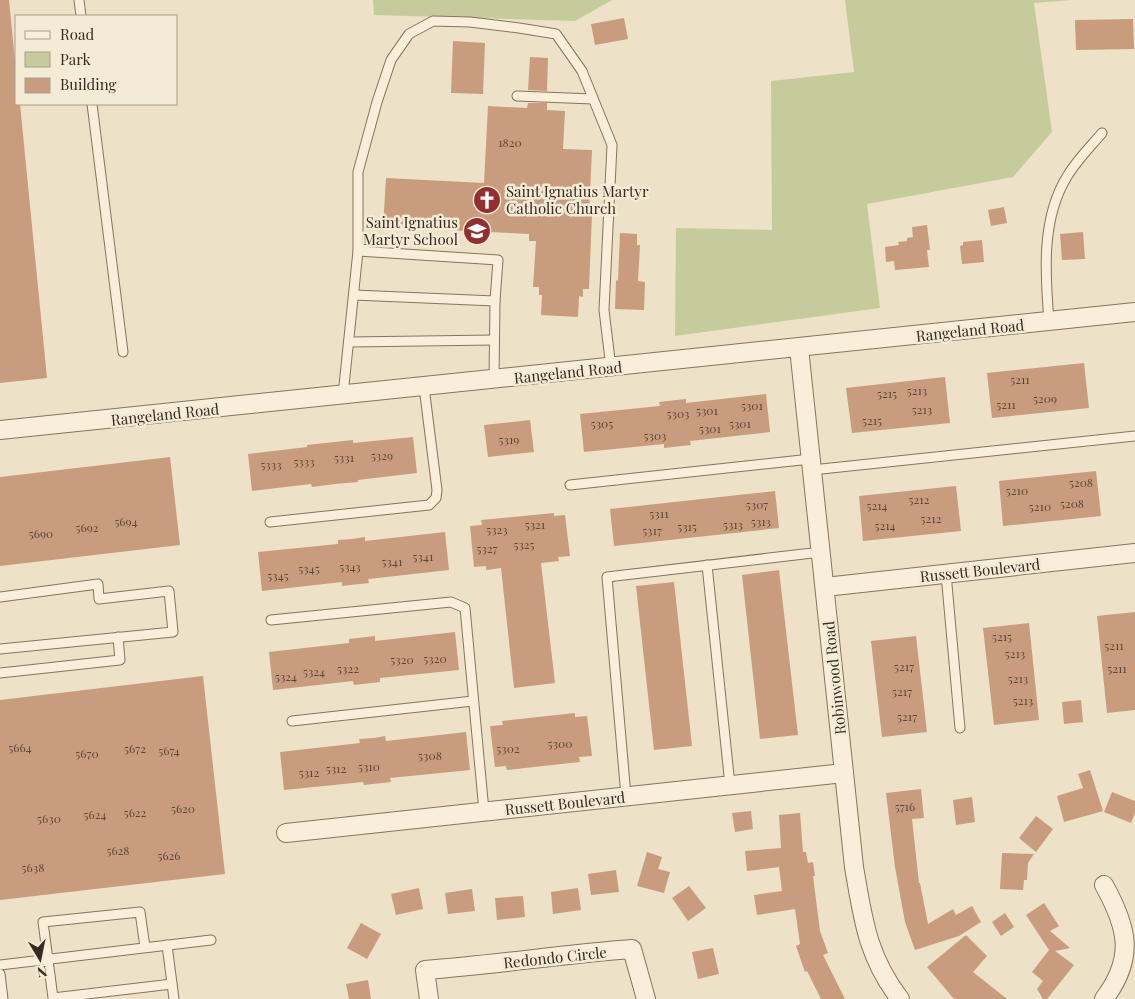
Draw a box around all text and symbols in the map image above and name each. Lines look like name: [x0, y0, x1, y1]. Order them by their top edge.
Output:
legend: [15, 15, 178, 105]
text: Road: [60, 24, 94, 44]
text: Park: [60, 49, 92, 69]
text: Building: [60, 74, 117, 94]
house number: 1820: [498, 134, 522, 150]
place label: Saint Ignatius Martyr Catholic Church: [506, 181, 649, 218]
church icon: Saint Ignatius Martyr Catholic Church: [472, 185, 502, 215]
place label: Saint Ignatius Martyr School: [363, 212, 458, 249]
school or university icon: Saint Ignatius Martyr School: [462, 216, 492, 246]
street label: Rangeland Road: [915, 314, 1025, 346]
street label: Rangeland Road: [513, 356, 623, 388]
house number: 5211: [1010, 371, 1030, 387]
house number: 5213: [907, 382, 927, 398]
house number: 5215: [877, 385, 897, 401]
house number: 5209: [1033, 390, 1057, 406]
house number: 5211: [996, 396, 1016, 412]
house number: 5301: [741, 397, 764, 413]
street label: Rangeland Road: [110, 398, 220, 430]
house number: 5213: [912, 401, 932, 417]
house number: 5301: [696, 402, 719, 418]
house number: 5303: [666, 405, 690, 421]
house number: 5215: [862, 412, 882, 428]
house number: 5305: [591, 415, 613, 431]
house number: 5301: [729, 415, 752, 431]
house number: 5301: [699, 420, 722, 436]
house number: 5303: [643, 427, 667, 443]
house number: 5319: [499, 431, 519, 447]
house number: 5329: [371, 447, 393, 463]
house number: 5331: [334, 449, 355, 465]
house number: 5333: [293, 453, 315, 469]
house number: 5333: [260, 456, 282, 472]
house number: 5208: [1069, 474, 1093, 490]
house number: 5210: [1006, 482, 1028, 498]
house number: 5212: [909, 491, 930, 507]
house number: 5208: [1060, 495, 1084, 511]
house number: 5307: [746, 496, 768, 512]
house number: 5214: [866, 497, 888, 513]
house number: 5210: [1029, 498, 1051, 514]
house number: 5311: [649, 505, 669, 521]
house number: 5212: [921, 510, 942, 526]
house number: 5694: [114, 513, 138, 529]
house number: 5313: [751, 513, 771, 529]
house number: 5321: [525, 516, 546, 532]
house number: 5313: [723, 516, 743, 532]
house number: 5214: [874, 517, 896, 533]
house number: 5315: [677, 518, 697, 534]
house number: 5692: [75, 519, 99, 535]
house number: 5323: [486, 521, 508, 537]
house number: 5317: [642, 522, 662, 538]
house number: 5690: [29, 525, 53, 541]
house number: 5325: [513, 536, 535, 552]
house number: 5327: [476, 540, 498, 556]
house number: 5341: [413, 548, 434, 564]
house number: 5341: [382, 553, 403, 569]
street label: Russett Boulevard: [919, 554, 1041, 586]
house number: 5343: [339, 558, 361, 574]
house number: 5345: [298, 560, 320, 576]
house number: 5345: [267, 567, 289, 583]
street label: Robinwood Road: [818, 620, 850, 736]
house number: 5215: [992, 628, 1012, 644]
house number: 5211: [1104, 637, 1124, 653]
house number: 5213: [1005, 645, 1025, 661]
house number: 5320: [423, 650, 447, 666]
house number: 5320: [390, 651, 414, 667]
house number: 5217: [894, 658, 914, 674]
house number: 5322: [337, 660, 359, 676]
house number: 5211: [1107, 660, 1127, 676]
house number: 5324: [303, 663, 325, 679]
house number: 5324: [275, 668, 297, 684]
house number: 5213: [1008, 670, 1028, 686]
house number: 5217: [892, 683, 912, 699]
house number: 5213: [1013, 692, 1033, 708]
house number: 5217: [897, 708, 917, 724]
house number: 5300: [548, 735, 572, 751]
house number: 5664: [8, 739, 32, 755]
house number: 5672: [124, 740, 146, 756]
house number: 5302: [496, 740, 520, 756]
house number: 5674: [158, 742, 180, 758]
house number: 5670: [75, 745, 99, 761]
house number: 5308: [418, 747, 442, 763]
house number: 5310: [358, 758, 380, 774]
house number: 5312: [326, 760, 347, 776]
house number: 5312: [299, 764, 320, 780]
street label: Russett Boulevard: [504, 787, 626, 819]
house number: 5716: [895, 798, 915, 814]
house number: 5620: [171, 800, 195, 816]
house number: 5622: [124, 804, 147, 820]
house number: 5624: [84, 806, 106, 822]
house number: 5630: [37, 810, 61, 826]
house number: 5628: [106, 842, 130, 858]
house number: 5626: [157, 847, 181, 863]
house number: 5638: [22, 859, 44, 875]
north arrow: [15, 934, 65, 984]
street label: Redondo Circle: [502, 942, 608, 972]
text: N: [36, 962, 49, 983]

